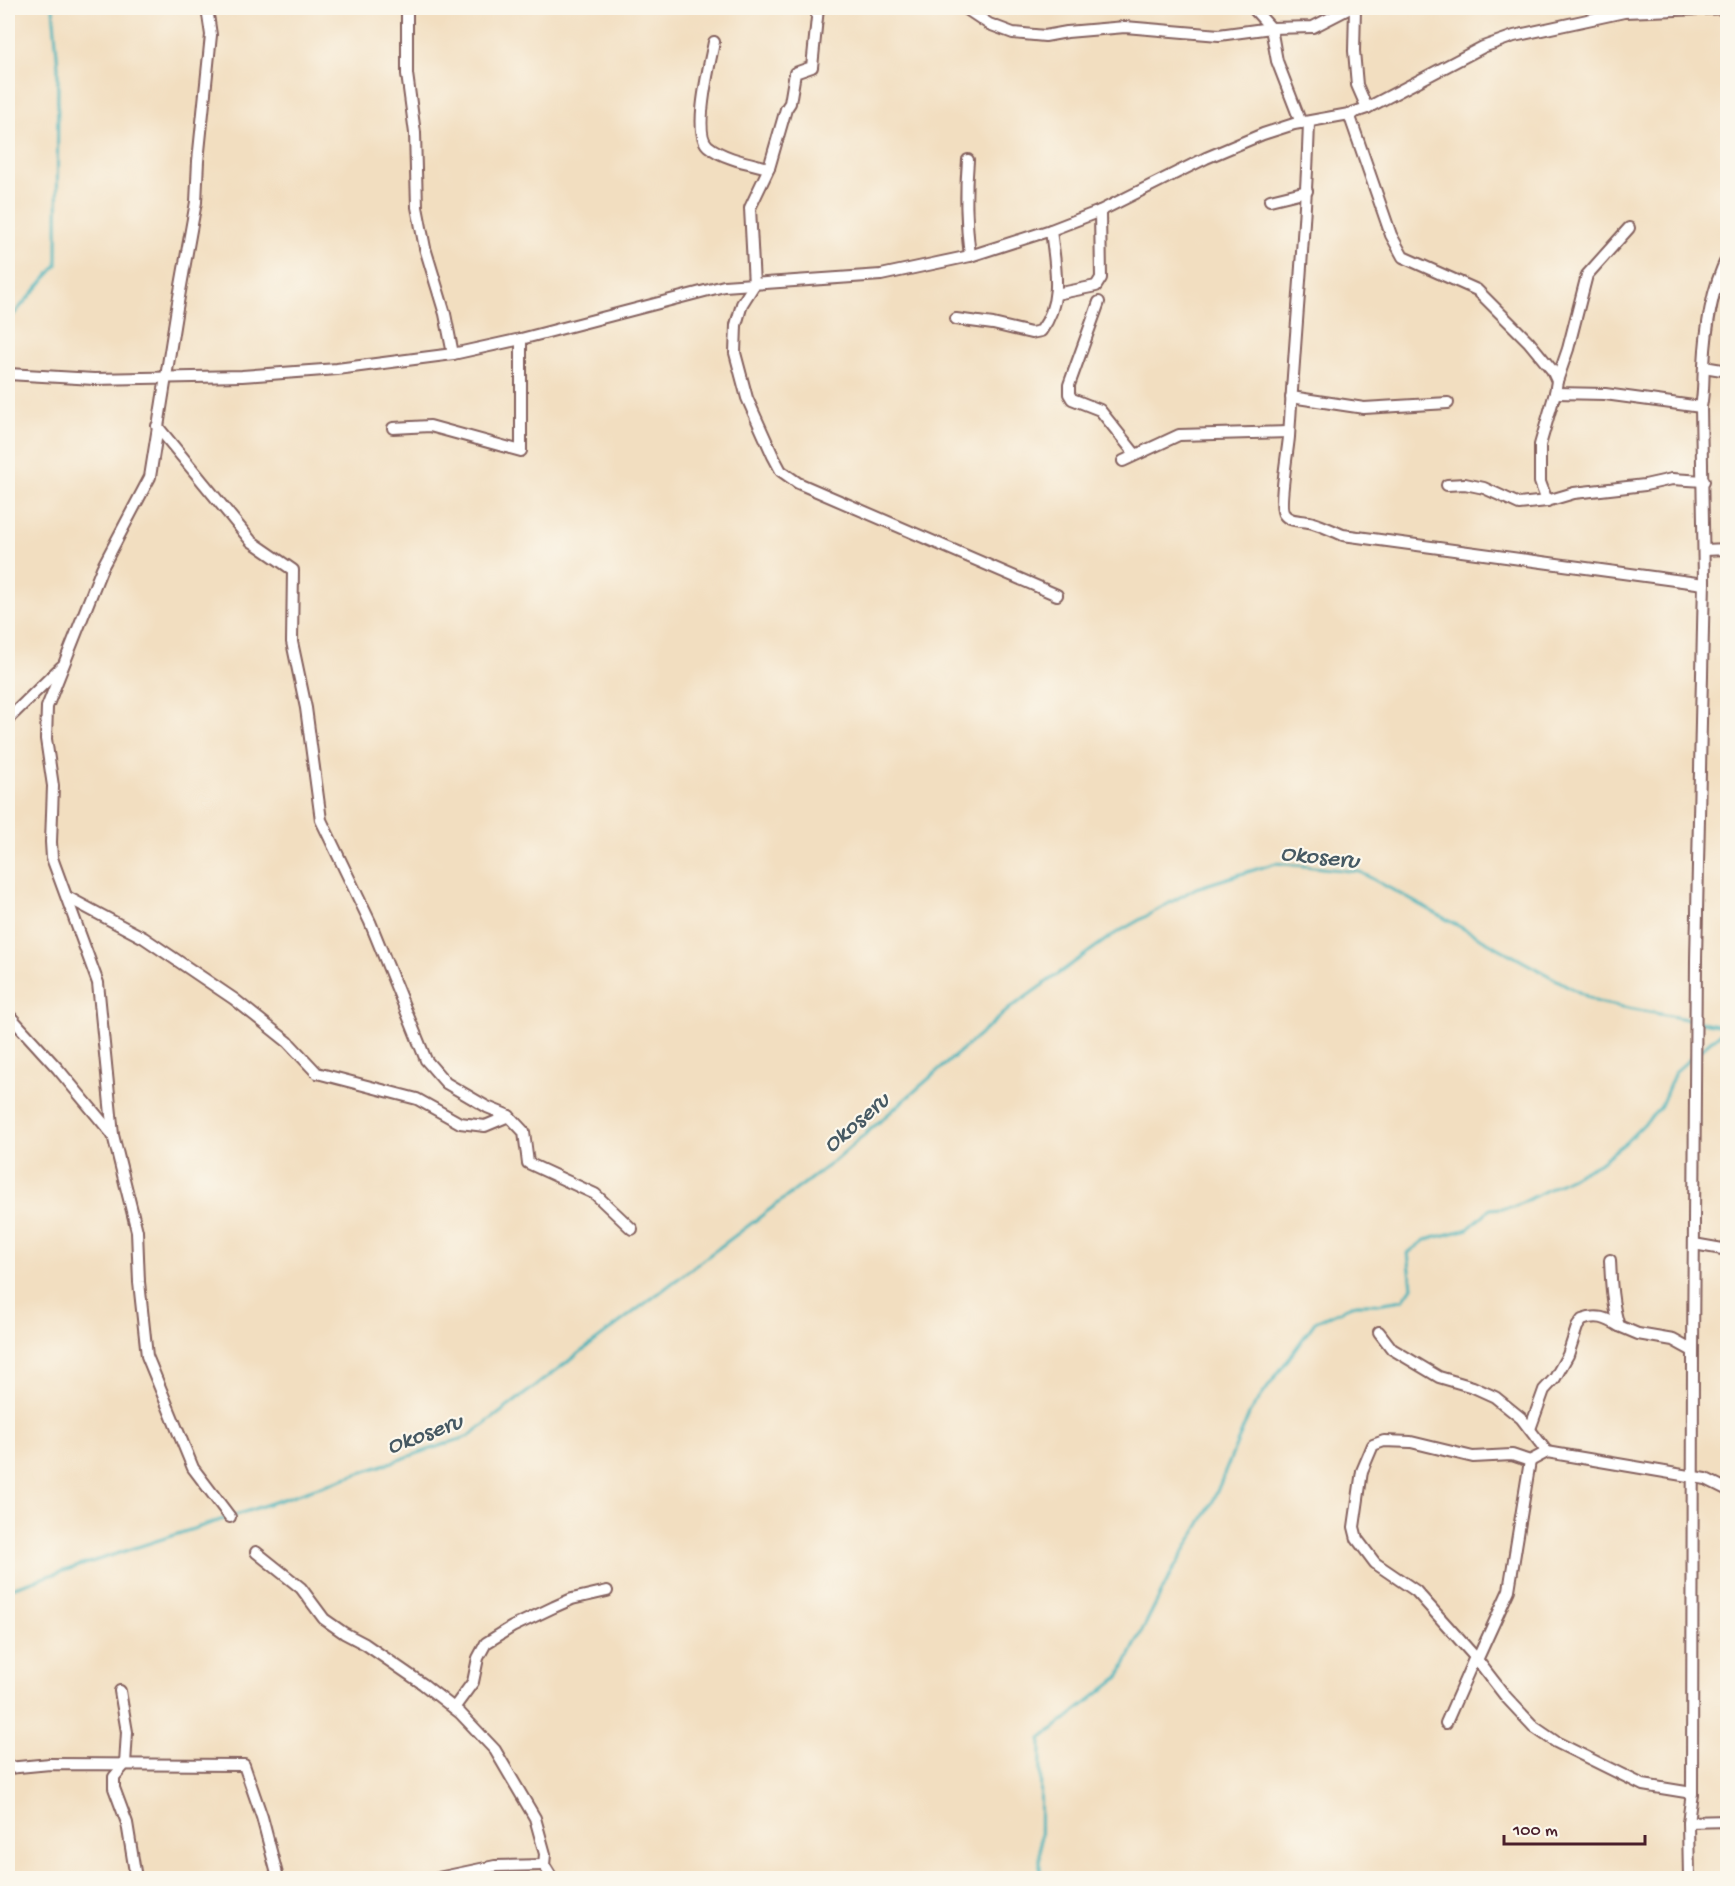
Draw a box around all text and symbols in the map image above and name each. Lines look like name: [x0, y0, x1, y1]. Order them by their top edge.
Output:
water label: Okoseru: [1279, 840, 1362, 877]
water label: Okoseru: [818, 1086, 898, 1160]
water label: Okoseru: [383, 1408, 469, 1462]
scale bar: [1504, 1808, 1645, 1846]
text: 100 m: [1512, 1821, 1558, 1842]

